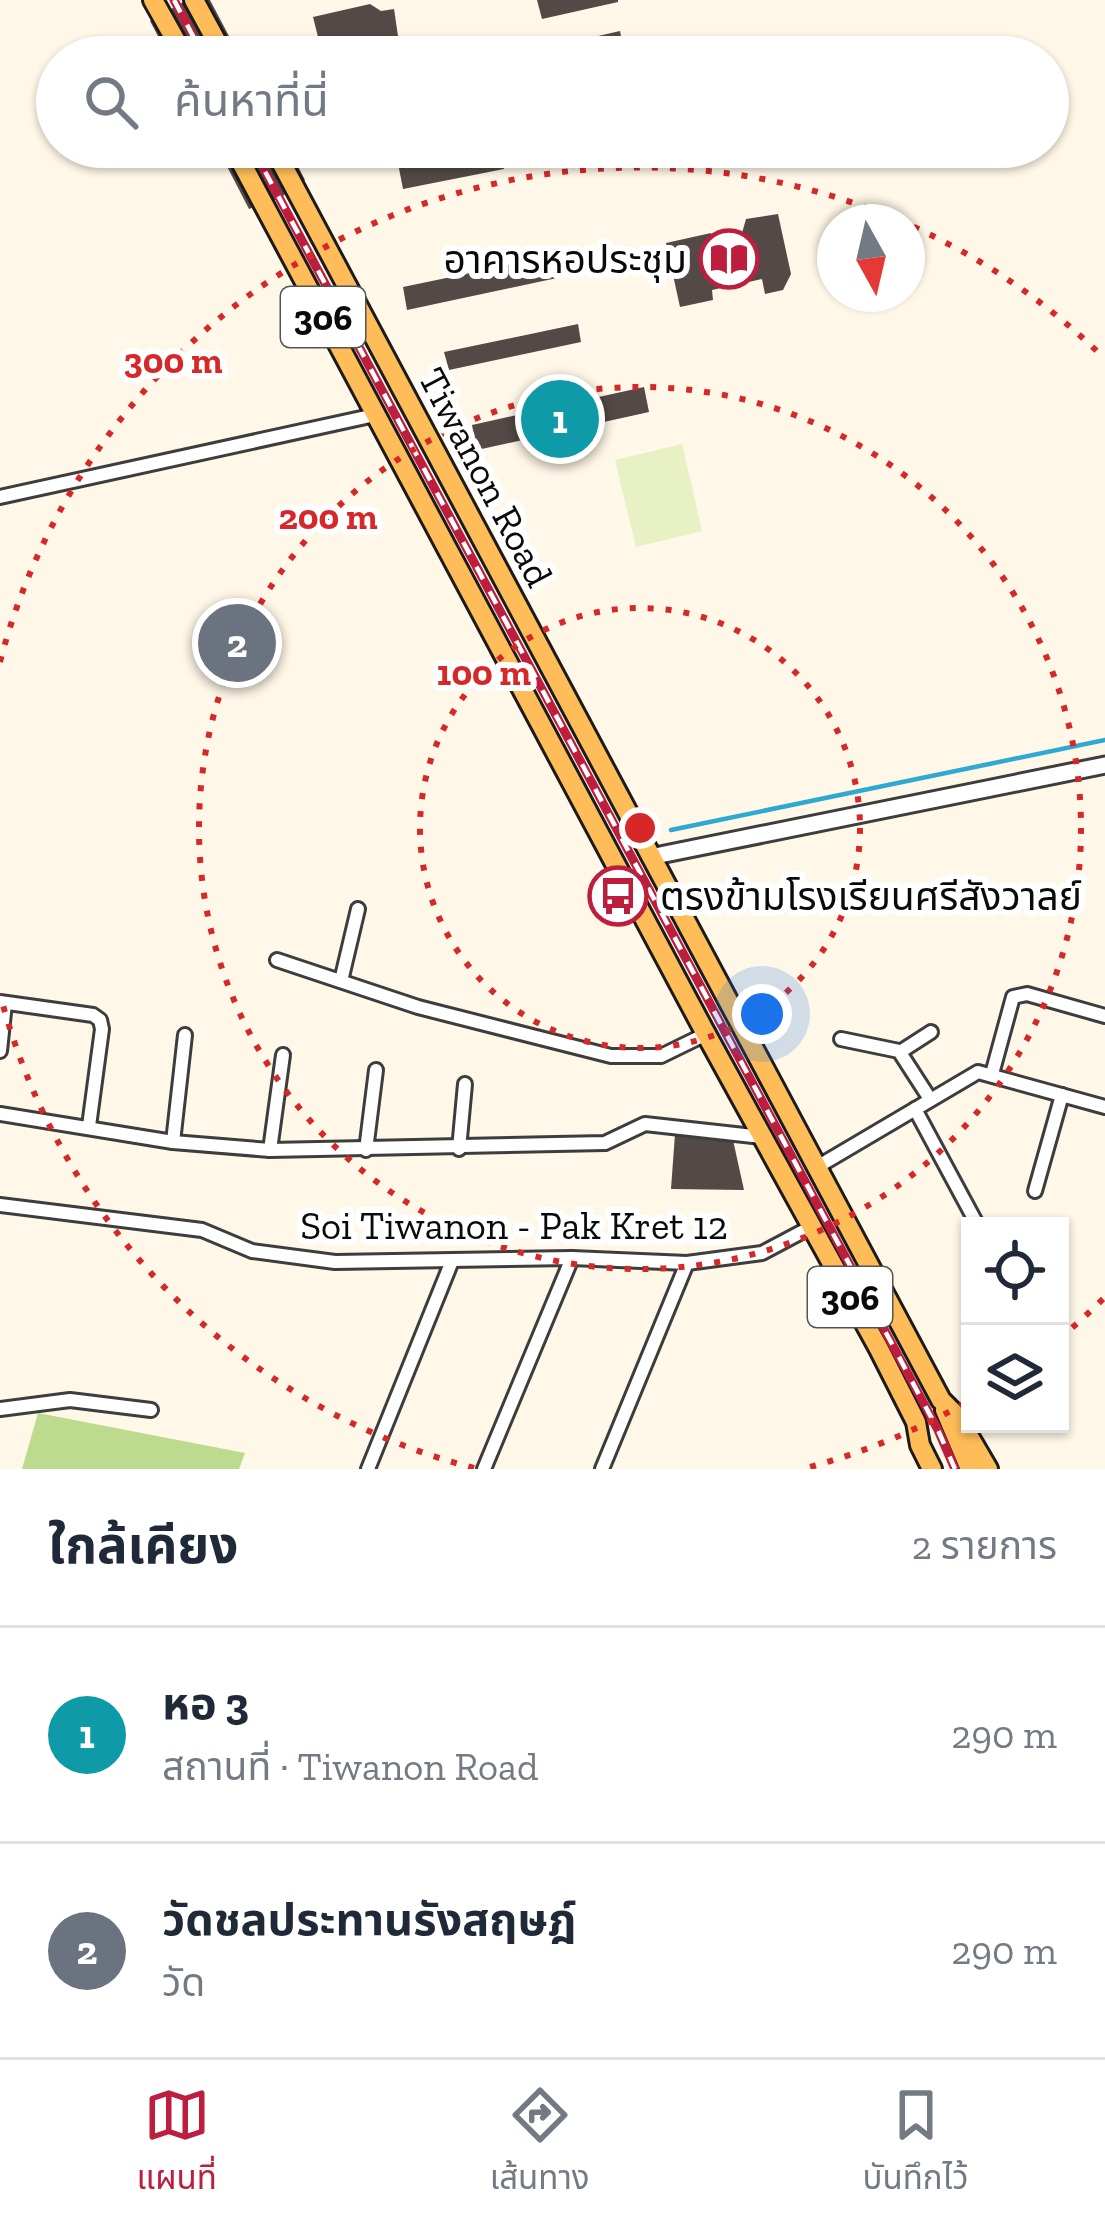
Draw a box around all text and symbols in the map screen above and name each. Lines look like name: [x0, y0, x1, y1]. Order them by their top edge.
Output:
search box: [36, 36, 1069, 168]
icon: search: [78, 69, 144, 135]
text: ค้นหาที่นี่: [174, 74, 329, 128]
north arrow: [817, 204, 925, 312]
library icon: อาคารหอประชุม: [698, 228, 760, 290]
place label: อาคารหอประชุม: [443, 236, 687, 283]
road number: 306: [281, 287, 365, 347]
text: 300 m: [124, 339, 223, 382]
street label: Tiwanon Road: [409, 360, 563, 594]
pin: 1: [521, 374, 599, 464]
text: 200 m: [278, 495, 378, 538]
pin: 2: [198, 598, 276, 688]
text: 100 m: [437, 651, 532, 694]
centre of rings: [619, 807, 661, 849]
bus stop icon: ตรงข้ามโรงเรียนศรีสังวาลย์: [587, 865, 649, 927]
place label: ตรงข้ามโรงเรียนศรีสังวาลย์: [660, 873, 1082, 920]
your location: [732, 984, 792, 1044]
street label: Soi Tiwanon - Pak Kret 12: [300, 1202, 728, 1249]
map controls: [961, 1217, 1069, 1433]
button: locate: [961, 1217, 1069, 1325]
road number: 306: [808, 1267, 892, 1327]
button: layers: [961, 1325, 1069, 1433]
text: ใกล้เคียง: [48, 1515, 238, 1576]
text: 2 รายการ: [912, 1522, 1057, 1569]
text: หอ 3: [162, 1677, 249, 1731]
text: 1: [79, 1711, 95, 1758]
text: 290 m: [951, 1711, 1057, 1758]
text: สถานที่ · Tiwanon Road: [162, 1743, 538, 1790]
text: วัดชลประทานรังสฤษฎ์: [162, 1893, 576, 1947]
text: 2: [77, 1927, 97, 1974]
text: 290 m: [951, 1927, 1057, 1974]
text: วัด: [162, 1959, 205, 2006]
tab: แผนที่: [136, 2082, 217, 2204]
tab: เส้นทาง: [490, 2082, 590, 2204]
tab: บันทึกไว้: [863, 2082, 969, 2204]

